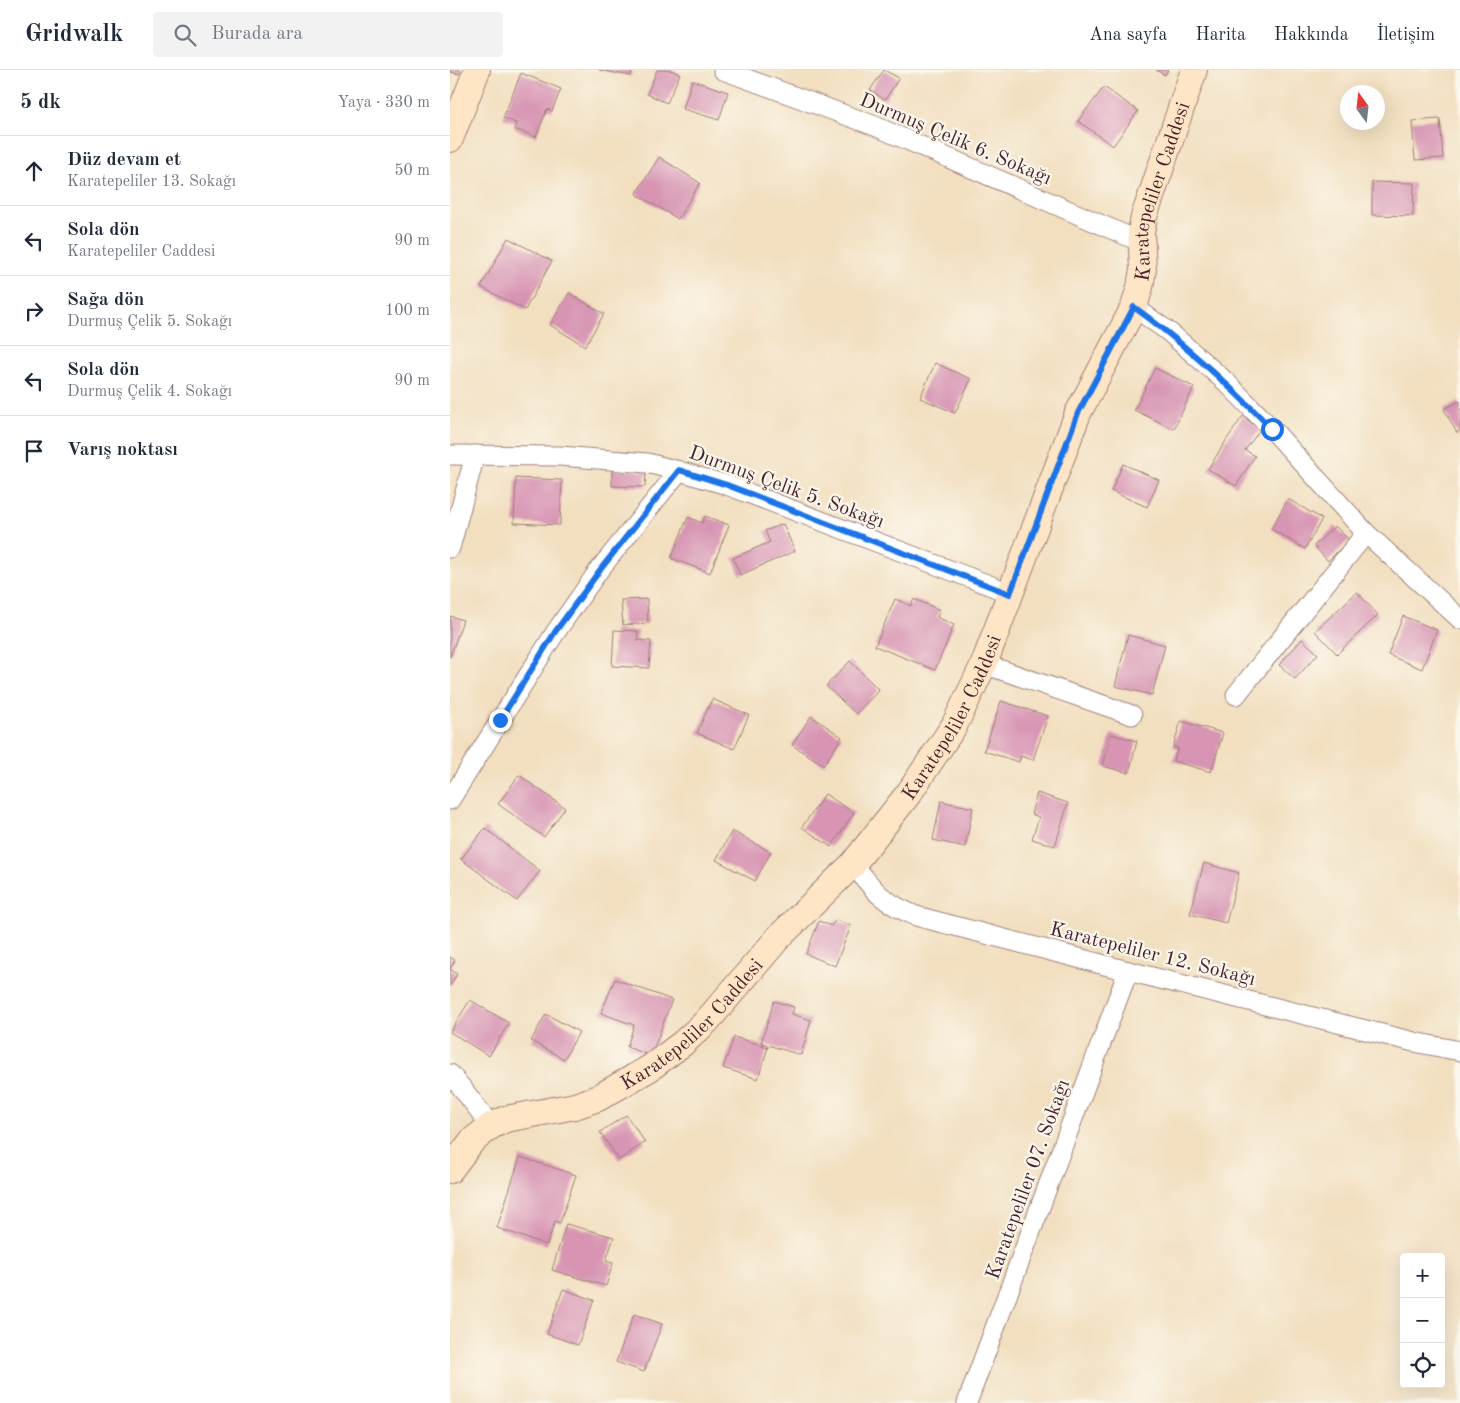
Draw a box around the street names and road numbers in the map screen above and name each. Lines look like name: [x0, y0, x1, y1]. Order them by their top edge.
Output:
street label: Durmuş Çelik 6. Sokağı: [856, 90, 1054, 189]
street label: Karatepeliler Caddesi: [1133, 100, 1194, 283]
street label: Durmuş Çelik 5. Sokağı: [686, 443, 887, 533]
street label: Karatepeliler Caddesi: [899, 633, 1006, 804]
street label: Karatepeliler 12. Sokağı: [1048, 920, 1257, 990]
street label: Karatepeliler Caddesi: [618, 956, 768, 1095]
street label: Karatepeliler 07. Sokağı: [983, 1077, 1074, 1282]

